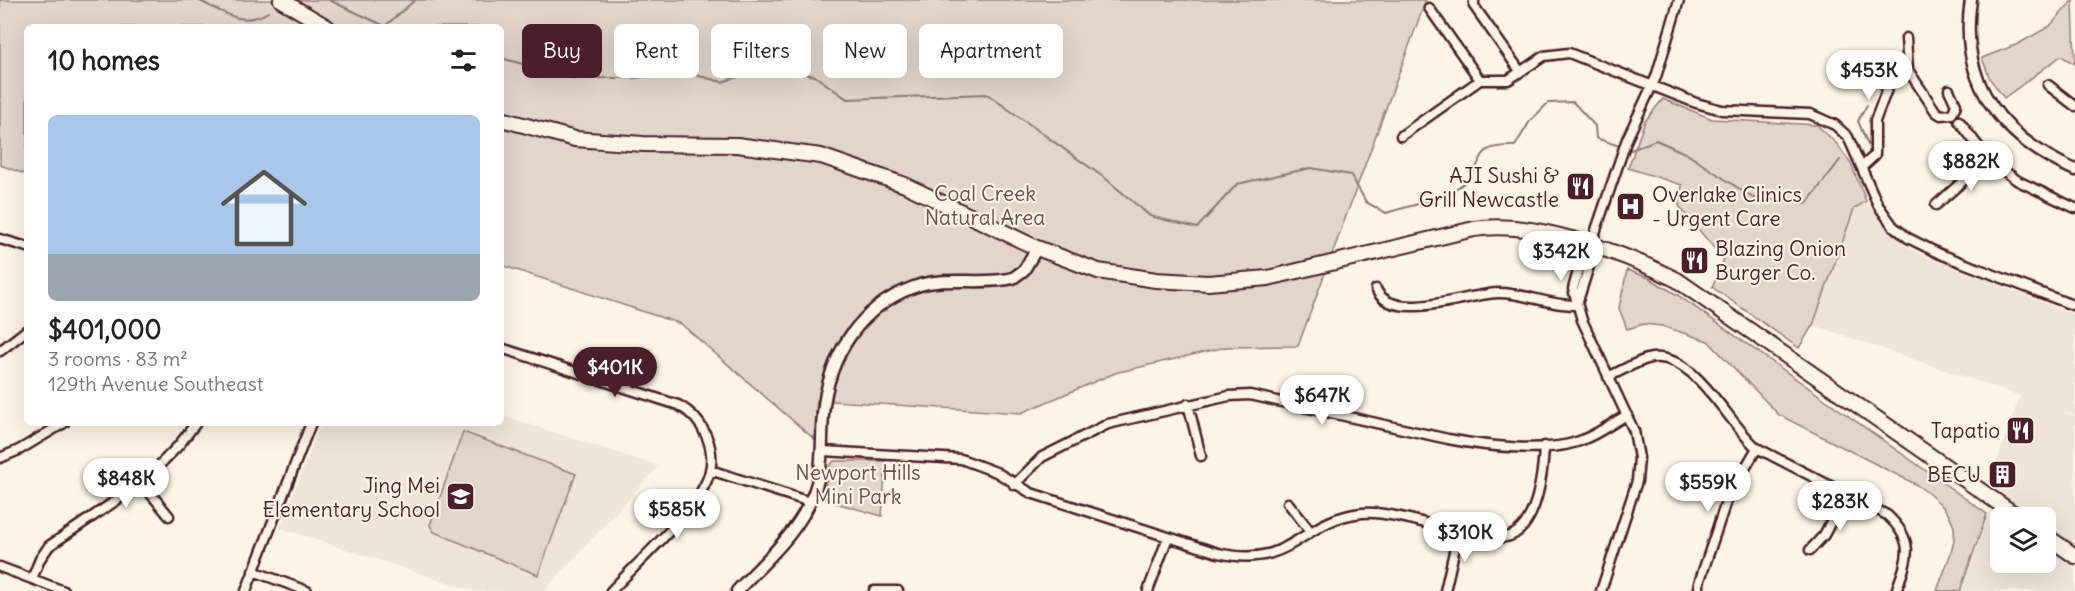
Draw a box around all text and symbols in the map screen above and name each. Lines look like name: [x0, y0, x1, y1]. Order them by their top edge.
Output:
chip: Buy: [522, 24, 602, 78]
chip: Rent: [614, 24, 699, 78]
chip: Filters: [711, 24, 811, 78]
chip: New: [823, 24, 907, 78]
chip: Apartment: [919, 24, 1063, 78]
text: 10 homes: [48, 44, 160, 77]
icon: filters: [447, 44, 480, 77]
pin: $453K: [1827, 50, 1911, 101]
text: $453K: [1840, 57, 1898, 82]
pin: $882K: [1929, 141, 2013, 192]
text: $882K: [1942, 148, 2000, 173]
icon: home: [210, 154, 318, 262]
place label: AJI Sushi & Grill Newcastle: [1419, 162, 1559, 213]
restaurant icon: AJI Sushi & Grill Newcastle: [1564, 171, 1596, 203]
park label: Coal Creek Natural Area: [925, 180, 1045, 231]
place label: Overlake Clinics - Urgent Care: [1652, 181, 1802, 232]
hospital icon: Overlake Clinics - Urgent Care: [1615, 190, 1647, 222]
pin: $342K: [1519, 231, 1603, 282]
place label: Blazing Onion Burger Co.: [1715, 235, 1846, 286]
text: $342K: [1532, 238, 1590, 263]
restaurant icon: Blazing Onion Burger Co.: [1678, 244, 1710, 276]
text: $401,000: [48, 313, 162, 346]
text: 3 rooms · 83 m²: [48, 346, 188, 371]
pin: $401K: [573, 347, 657, 398]
text: $401K: [587, 354, 643, 379]
text: 129th Avenue Southeast: [48, 371, 264, 396]
pin: $647K: [1280, 375, 1364, 426]
text: $647K: [1294, 382, 1350, 407]
restaurant icon: Tapatio: [2005, 414, 2037, 446]
place label: Tapatio: [1931, 417, 2000, 444]
pin: $848K: [84, 458, 168, 509]
building icon: BECU: [1986, 458, 2018, 490]
park label: Newport Hills Mini Park: [795, 459, 921, 510]
place label: BECU: [1927, 461, 1981, 488]
pin: $559K: [1666, 462, 1750, 513]
text: $848K: [97, 465, 155, 490]
text: $559K: [1679, 469, 1737, 494]
place label: Jing Mei Elementary School: [263, 472, 440, 523]
school or university icon: Jing Mei Elementary School: [445, 481, 477, 513]
pin: $283K: [1798, 481, 1882, 532]
text: $283K: [1811, 488, 1869, 513]
pin: $585K: [635, 489, 719, 540]
text: $585K: [648, 496, 706, 521]
map controls: [1990, 507, 2056, 573]
button: layers: [1990, 507, 2056, 573]
pin: $310K: [1423, 512, 1507, 563]
text: $310K: [1437, 519, 1493, 544]

